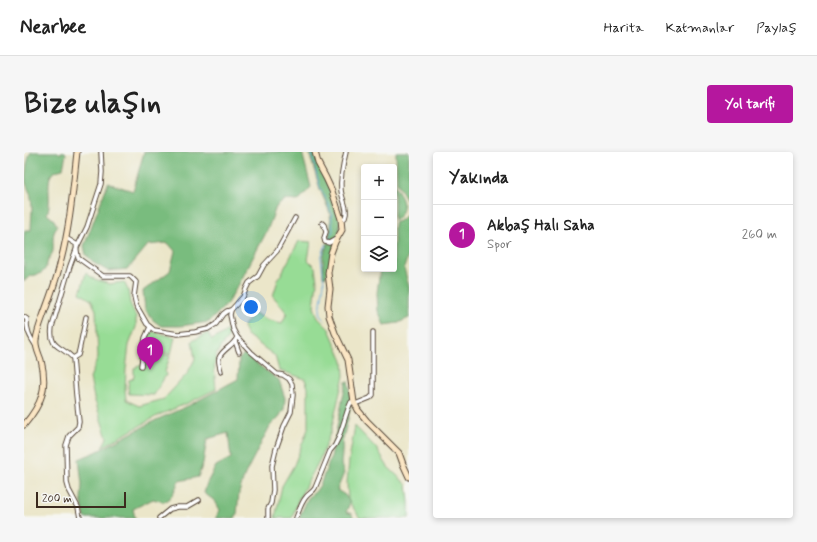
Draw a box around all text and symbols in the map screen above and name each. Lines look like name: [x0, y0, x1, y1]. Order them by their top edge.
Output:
text: Nearbee: [20, 15, 86, 40]
text: Harita: [603, 19, 644, 37]
text: Katmanlar: [666, 19, 734, 37]
text: Paylaş: [756, 19, 797, 37]
button: Yol tarifi: [707, 85, 793, 123]
text: Bize ulaşın: [24, 86, 161, 123]
map controls: [361, 164, 397, 272]
button: +: [361, 164, 397, 200]
text: Yakında: [449, 167, 509, 189]
button: −: [361, 200, 397, 236]
text: Akbaş Halı Saha: [487, 216, 595, 236]
text: 1: [459, 226, 465, 243]
text: 260 m: [742, 226, 777, 243]
button: layers: [361, 236, 397, 272]
text: Spor: [487, 236, 512, 253]
your location: [241, 297, 261, 317]
pin: 1: [137, 337, 163, 370]
scale bar: [36, 490, 126, 509]
text: 200 m: [42, 492, 72, 506]

